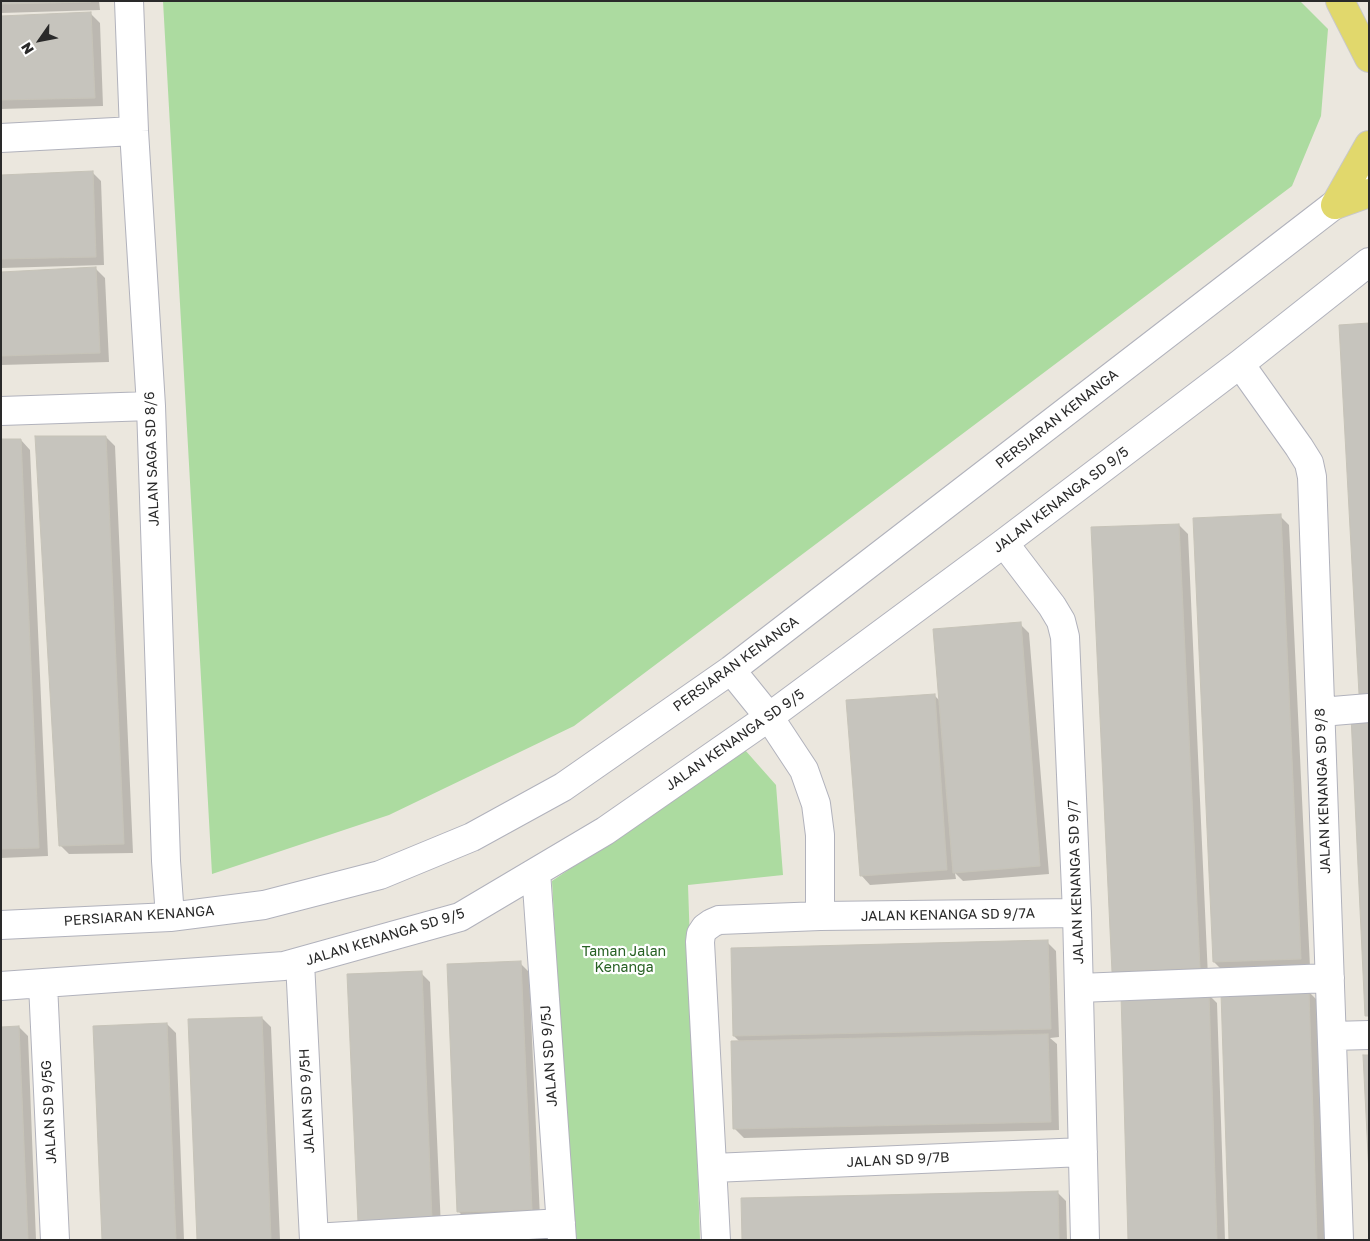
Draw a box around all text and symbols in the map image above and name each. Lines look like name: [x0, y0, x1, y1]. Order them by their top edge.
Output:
north arrow: [15, 15, 65, 65]
text: N: [17, 39, 37, 58]
street label: PERSIARAN KENANGA: [992, 366, 1122, 472]
street label: JALAN SAGA SD 8/6: [141, 391, 163, 527]
street label: JALAN KENANGA SD 9/5: [990, 443, 1132, 557]
street label: PERSIARAN KENANGA: [670, 613, 802, 715]
street label: JALAN KENANGA SD 9/5: [662, 686, 808, 794]
street label: JALAN KENANGA SD 9/8: [1312, 708, 1334, 874]
street label: JALAN KENANGA SD 9/7: [1065, 799, 1087, 965]
street label: PERSIARAN KENANGA: [63, 902, 215, 930]
street label: JALAN KENANGA SD 9/5: [303, 905, 467, 969]
street label: JALAN KENANGA SD 9/7A: [861, 905, 1035, 925]
park label: Taman Jalan Kenanga: [582, 944, 666, 976]
street label: JALAN SD 9/5J: [537, 1005, 561, 1107]
street label: JALAN SD 9/5H: [296, 1048, 318, 1154]
street label: JALAN SD 9/5G: [38, 1060, 60, 1164]
street label: JALAN SD 9/7B: [846, 1149, 950, 1171]

